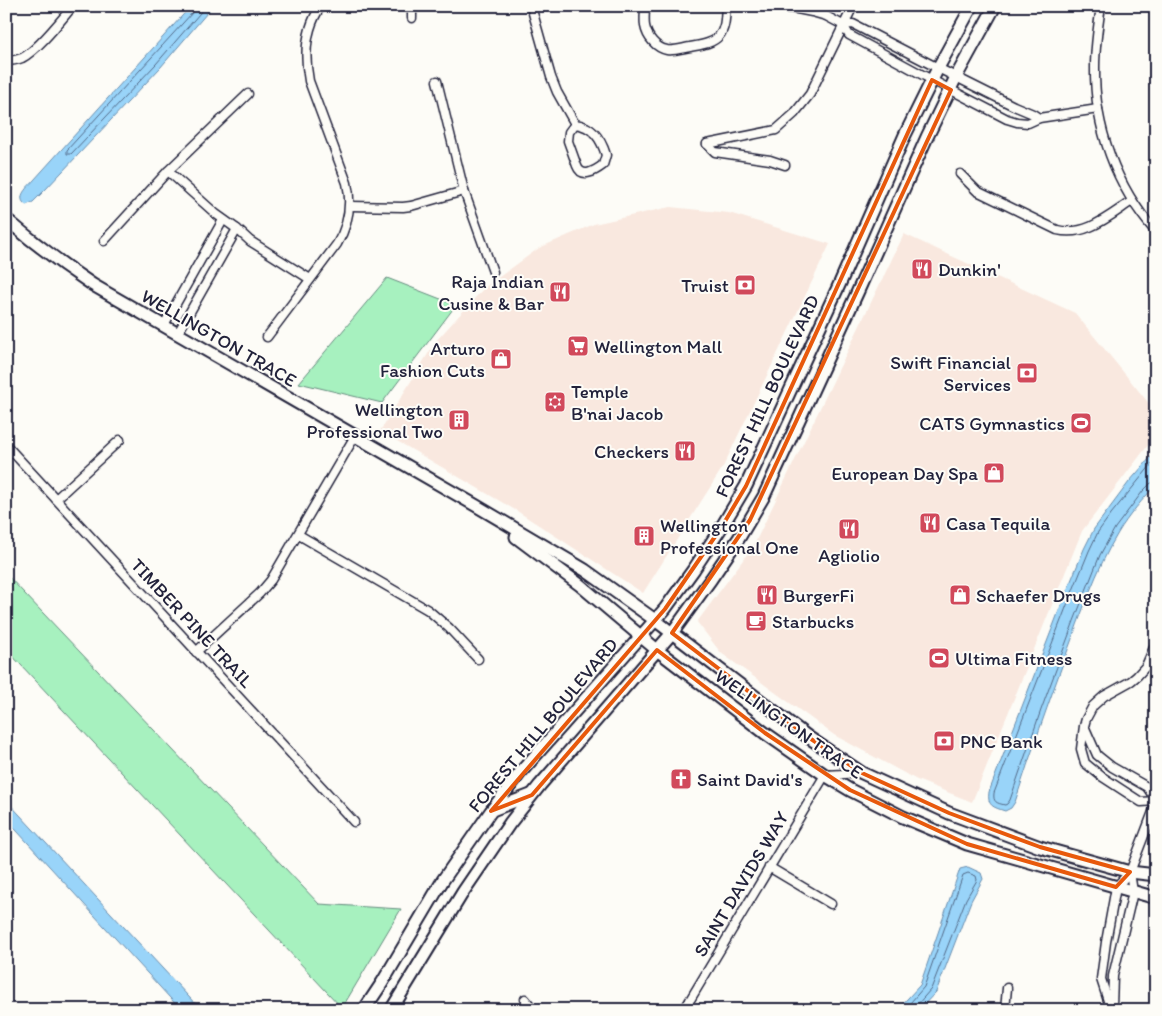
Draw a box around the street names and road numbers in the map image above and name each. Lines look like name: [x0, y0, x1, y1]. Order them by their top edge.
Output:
street label: WELLINGTON TRACE: [137, 284, 301, 392]
street label: FOREST HILL BOULEVARD: [710, 291, 824, 501]
street label: TIMBER PINE TRAIL: [126, 553, 258, 693]
street label: FOREST HILL BOULEVARD: [463, 633, 623, 817]
street label: WELLINGTON TRACE: [711, 664, 868, 784]
street label: SAINT DAVIDS WAY: [689, 807, 794, 961]

